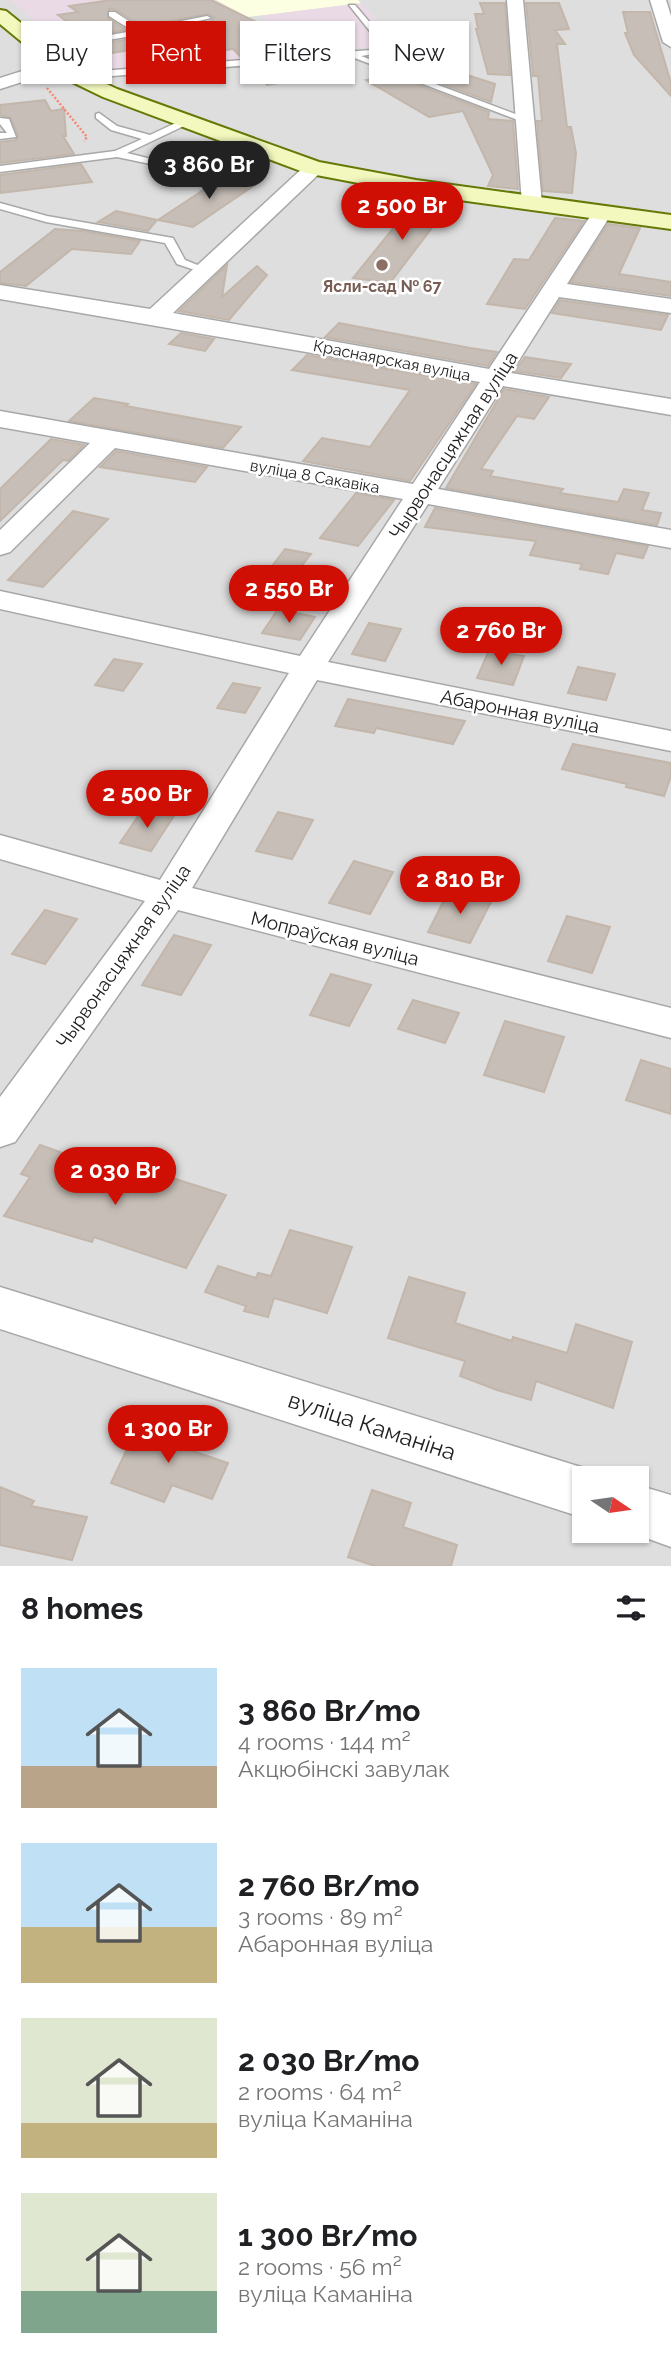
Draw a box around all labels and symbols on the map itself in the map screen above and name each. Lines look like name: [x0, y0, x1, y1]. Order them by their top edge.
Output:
pin: 3 860 Br: [137, 142, 281, 201]
pin: 2 500 Br: [330, 182, 474, 242]
marker: Ясли-сад № 67: [374, 257, 390, 273]
place label: Ясли-сад № 67: [322, 277, 442, 296]
street label: Краснаярская вуліца: [312, 336, 472, 385]
street label: Чырвонасцяжная вуліца: [384, 347, 522, 543]
street label: вуліца 8 Сакавіка: [249, 456, 381, 497]
pin: 2 550 Br: [217, 566, 361, 625]
pin: 2 760 Br: [429, 608, 573, 667]
street label: Абаронная вуліца: [439, 685, 601, 737]
pin: 2 500 Br: [75, 770, 219, 830]
pin: 2 810 Br: [388, 856, 532, 916]
street label: Чырвонасцяжная вуліца: [51, 860, 195, 1052]
street label: Мопраўская вуліца: [249, 906, 421, 970]
pin: 2 030 Br: [43, 1148, 187, 1207]
street label: вуліца Каманіна: [285, 1386, 459, 1465]
pin: 1 300 Br: [96, 1406, 240, 1465]
north arrow: [572, 1466, 649, 1544]

